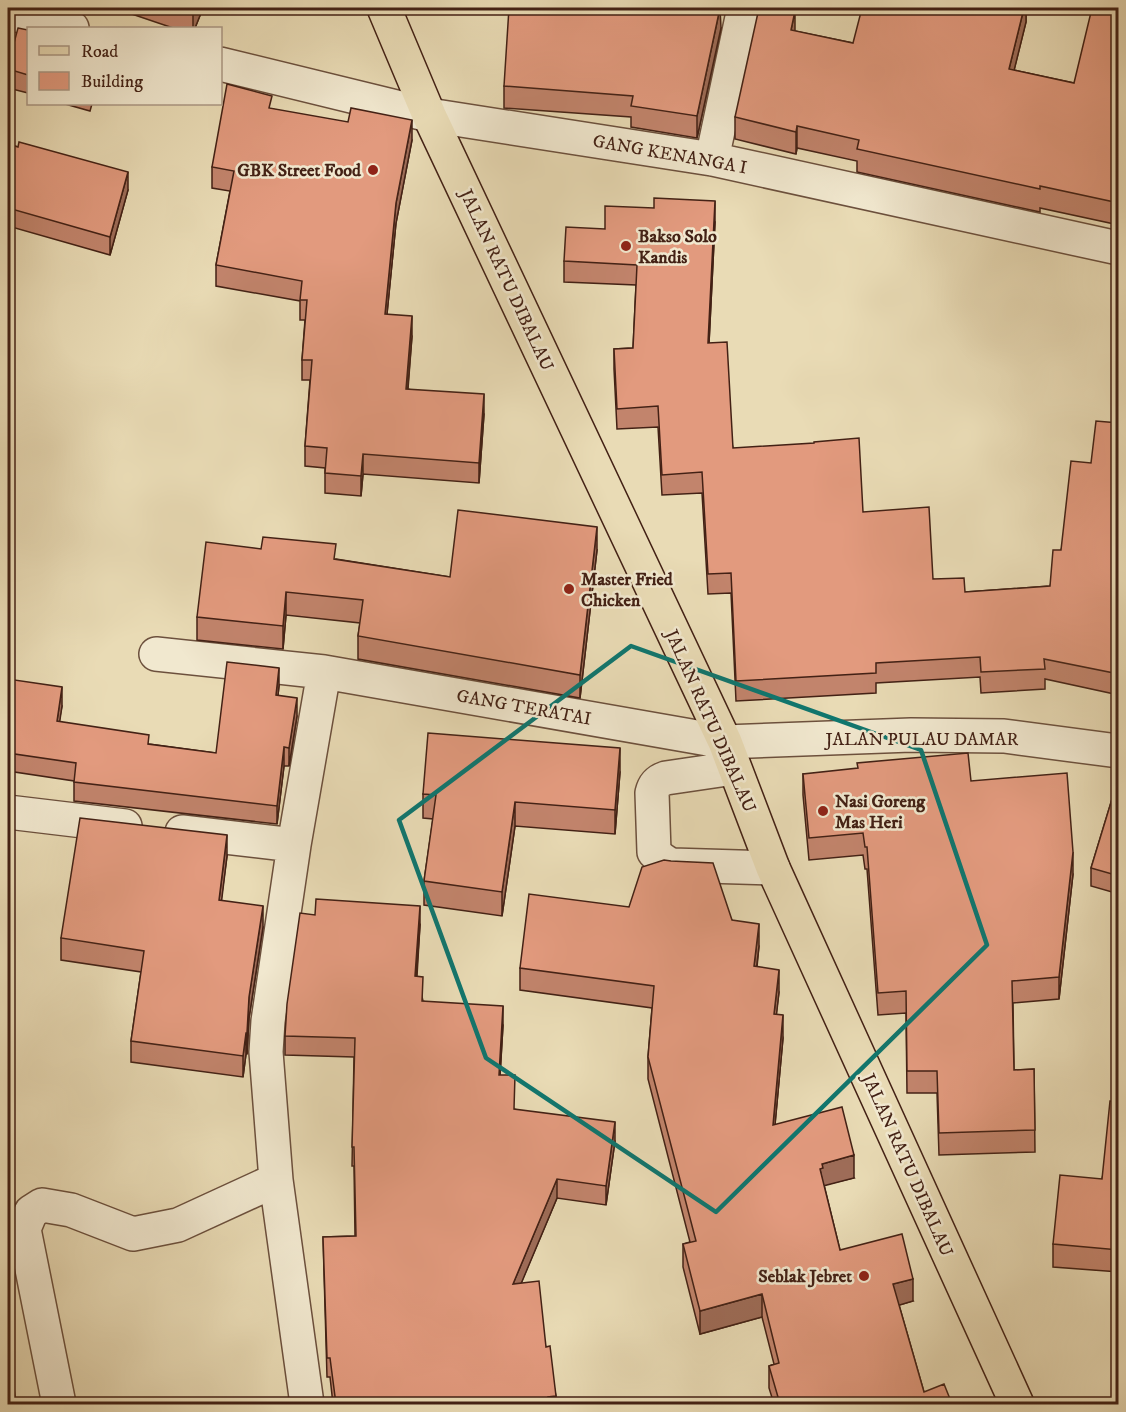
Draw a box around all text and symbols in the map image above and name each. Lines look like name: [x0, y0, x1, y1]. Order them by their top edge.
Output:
legend: [27, 27, 222, 105]
text: Road: [81, 41, 118, 63]
text: Building: [81, 71, 143, 93]
street label: GANG KENANGA I: [591, 131, 749, 179]
place label: GBK Street Food: [237, 160, 362, 182]
marker: GBK Street Food: [366, 163, 380, 177]
street label: JALAN RATU DIBALAU: [453, 184, 558, 375]
place label: Bakso Solo Kandis: [638, 226, 717, 269]
marker: Bakso Solo Kandis: [619, 239, 633, 253]
place label: Master Fried Chicken: [581, 569, 674, 612]
marker: Master Fried Chicken: [562, 582, 576, 596]
street label: JALAN RATU DIBALAU: [659, 625, 760, 816]
street label: GANG TERATAI: [455, 685, 593, 731]
street label: JALAN PULAU DAMAR: [824, 729, 1018, 751]
place label: Nasi Goreng Mas Heri: [835, 791, 926, 834]
marker: Nasi Goreng Mas Heri: [816, 804, 830, 818]
street label: JALAN RATU DIBALAU: [856, 1069, 957, 1260]
place label: Seblak Jebret: [758, 1266, 852, 1288]
marker: Seblak Jebret: [857, 1269, 871, 1283]

